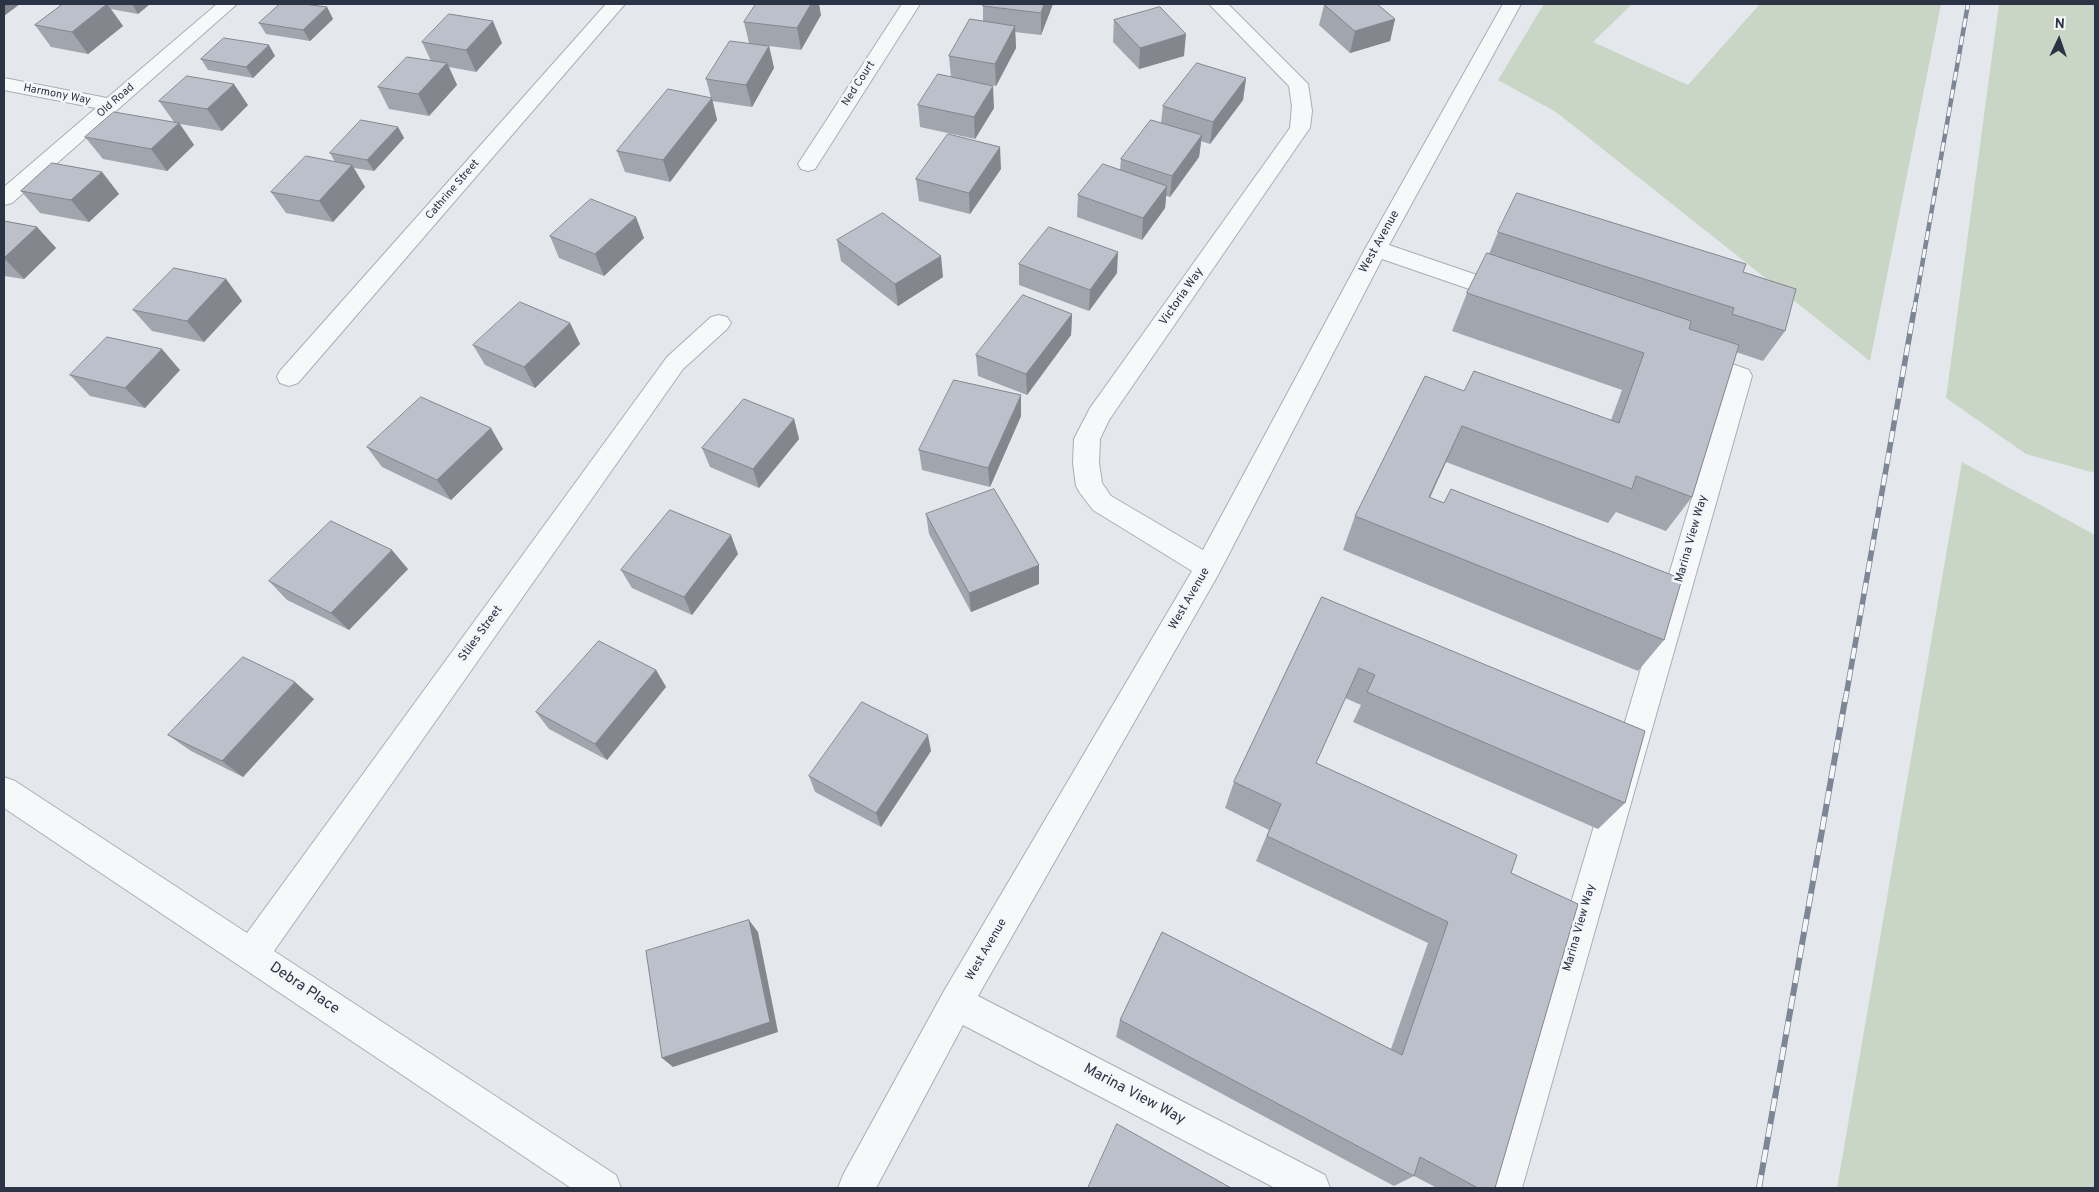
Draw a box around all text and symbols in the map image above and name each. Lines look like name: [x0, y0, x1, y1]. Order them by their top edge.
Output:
north arrow: [2034, 15, 2084, 65]
text: N: [2054, 16, 2065, 33]
street label: Ned Court: [840, 59, 878, 109]
street label: Old Road: [95, 81, 137, 121]
street label: Harmony Way: [22, 82, 92, 108]
street label: Cathrine Street: [423, 157, 483, 223]
street label: West Avenue: [1357, 208, 1403, 276]
street label: Victoria Way: [1157, 265, 1207, 329]
street label: Marina View Way: [1673, 494, 1711, 584]
street label: West Avenue: [1166, 565, 1214, 633]
street label: Stiles Street: [456, 603, 506, 665]
street label: Marina View Way: [1561, 883, 1599, 973]
street label: West Avenue: [963, 916, 1011, 984]
street label: Debra Place: [266, 959, 342, 1019]
street label: Marina View Way: [1080, 1061, 1188, 1129]

